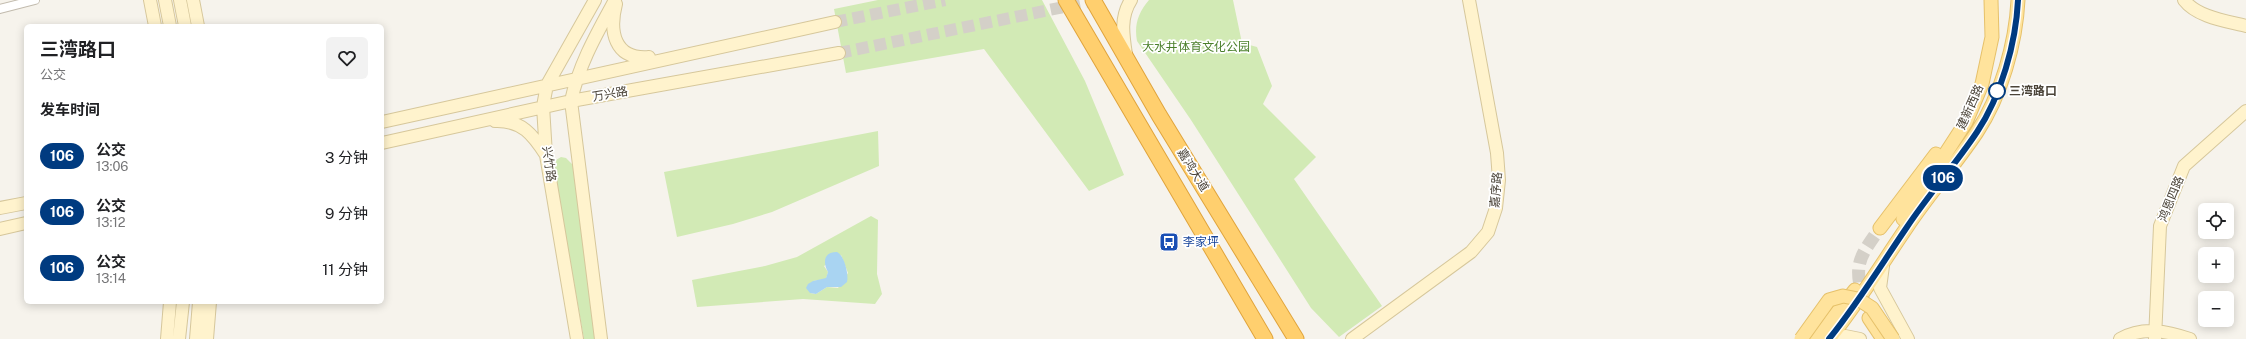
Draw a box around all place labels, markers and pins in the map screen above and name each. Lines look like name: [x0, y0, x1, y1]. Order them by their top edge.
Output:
marker: 三湾路口: [1988, 82, 2006, 100]
place label: 三湾路口: [2009, 84, 2057, 98]
bus stop icon: 李家坪: [1158, 231, 1180, 253]
place label: 李家坪: [1183, 235, 1219, 249]

